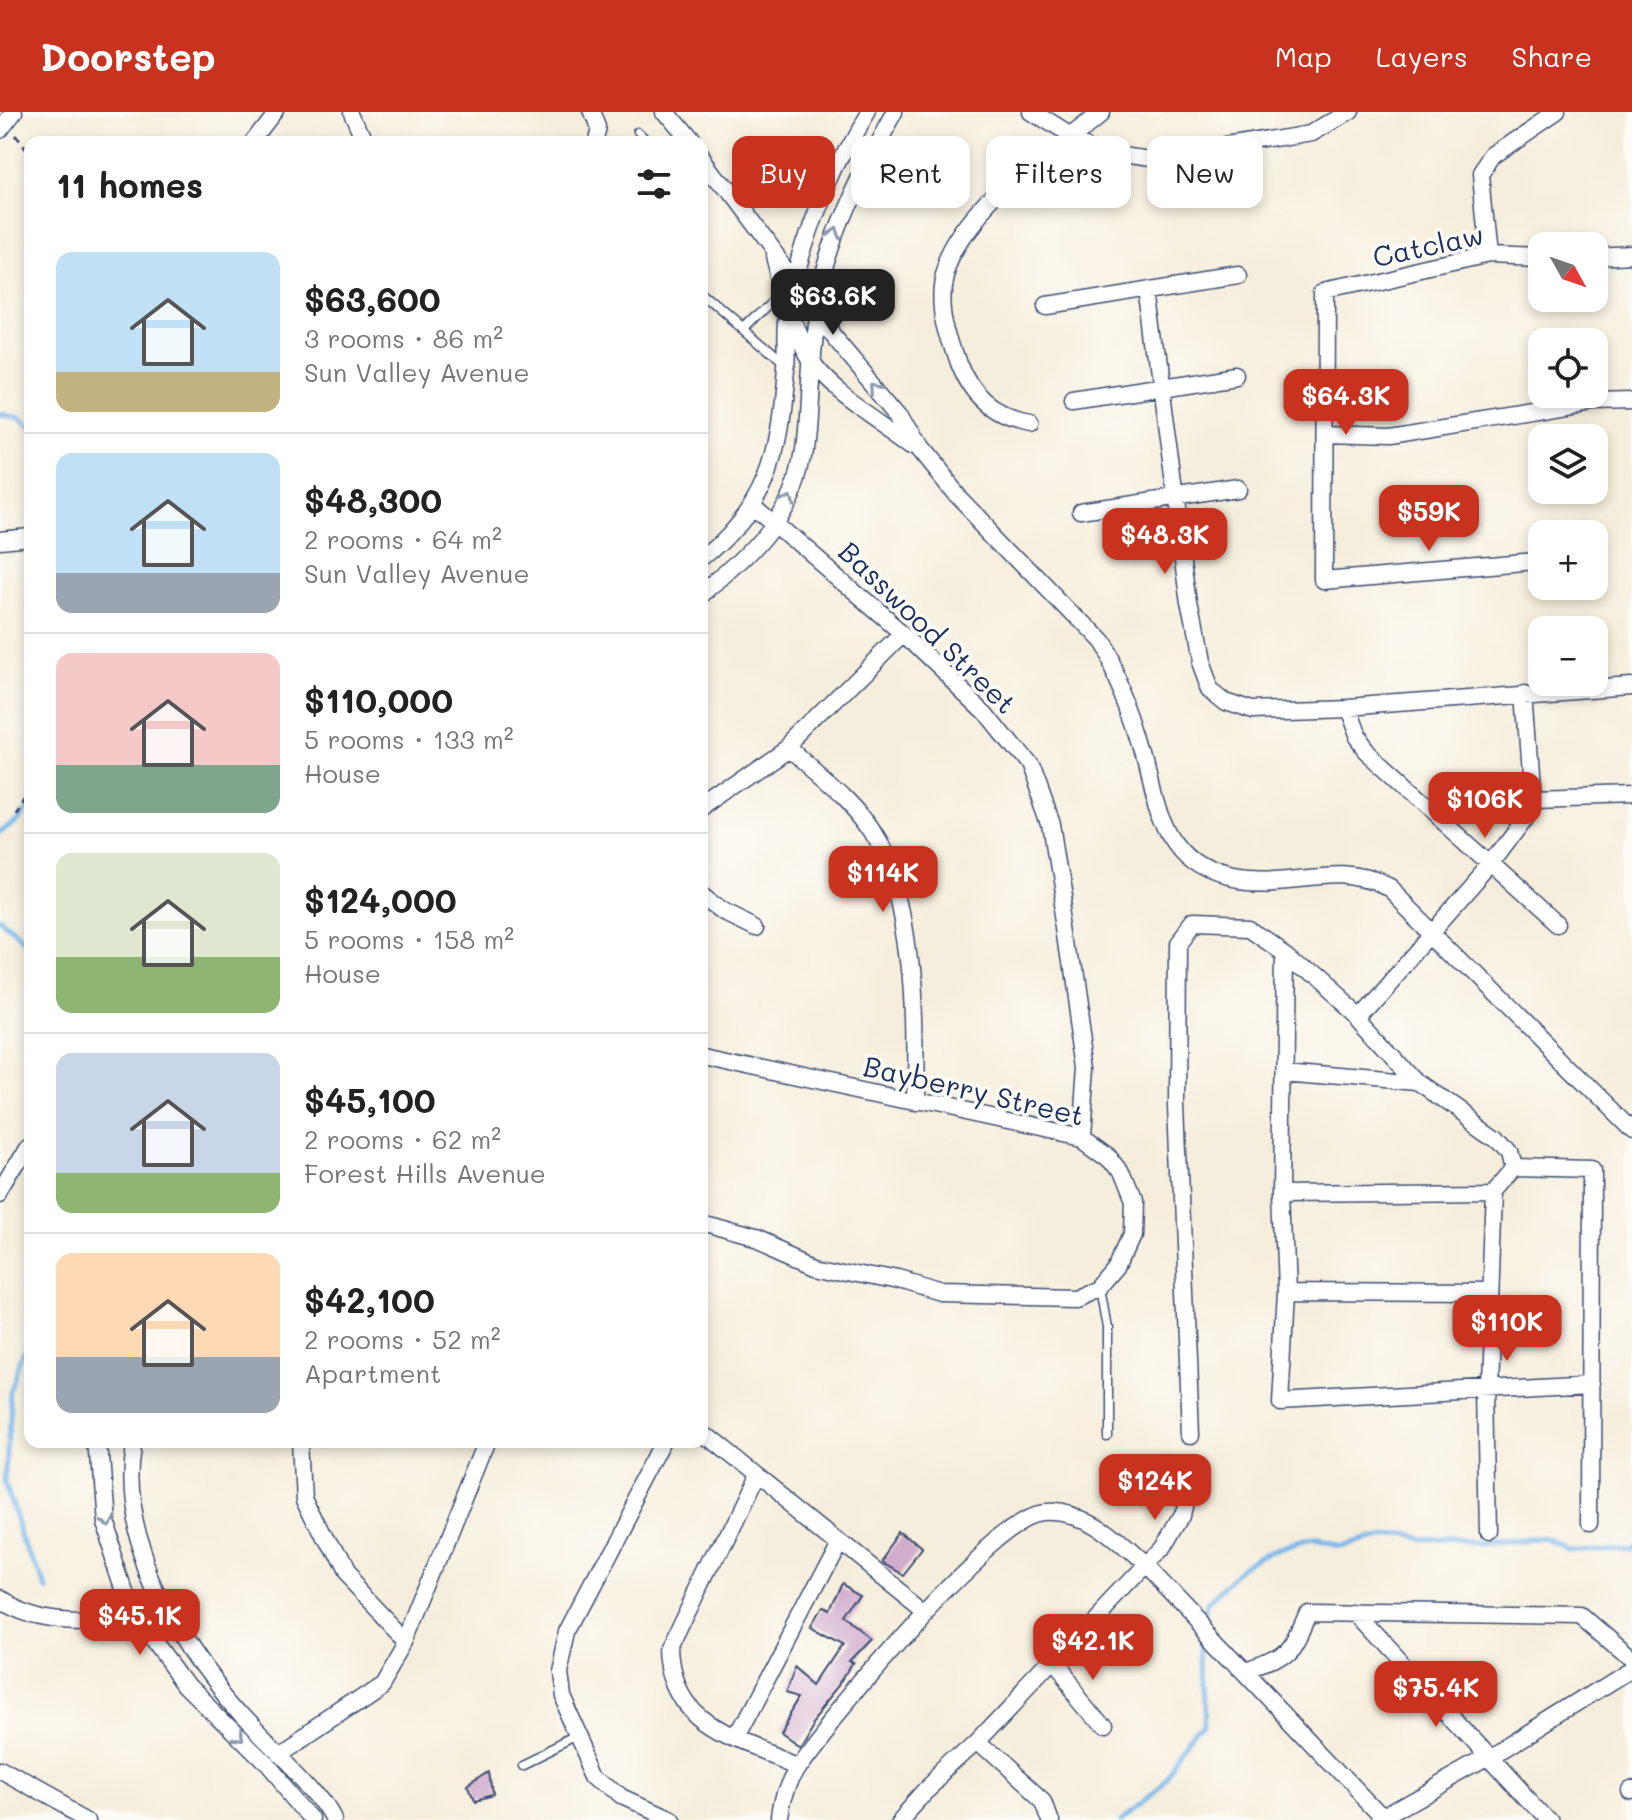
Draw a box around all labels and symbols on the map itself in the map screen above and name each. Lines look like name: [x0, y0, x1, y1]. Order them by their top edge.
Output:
street label: Catclaw: [1369, 216, 1487, 274]
one-way arrow: [828, 228, 844, 241]
north arrow: [1528, 232, 1608, 312]
pin: $63.6K: [768, 269, 898, 337]
pin: $64.3K: [1281, 369, 1411, 437]
one-way arrow: [872, 379, 887, 394]
pin: $59K: [1382, 485, 1476, 553]
one-way arrow: [779, 489, 795, 503]
pin: $48.3K: [1100, 508, 1230, 576]
street label: Basswood Street: [832, 533, 1024, 721]
pin: $106K: [1429, 772, 1541, 840]
pin: $114K: [827, 846, 939, 914]
street label: Bayberry Street: [860, 1047, 1088, 1133]
pin: $110K: [1451, 1295, 1563, 1363]
pin: $124K: [1099, 1454, 1211, 1522]
one-way arrow: [96, 1512, 113, 1526]
pin: $45.1K: [75, 1589, 205, 1657]
pin: $42.1K: [1028, 1614, 1158, 1682]
pin: $75.4K: [1371, 1661, 1501, 1729]
one-way arrow: [229, 1727, 243, 1741]

